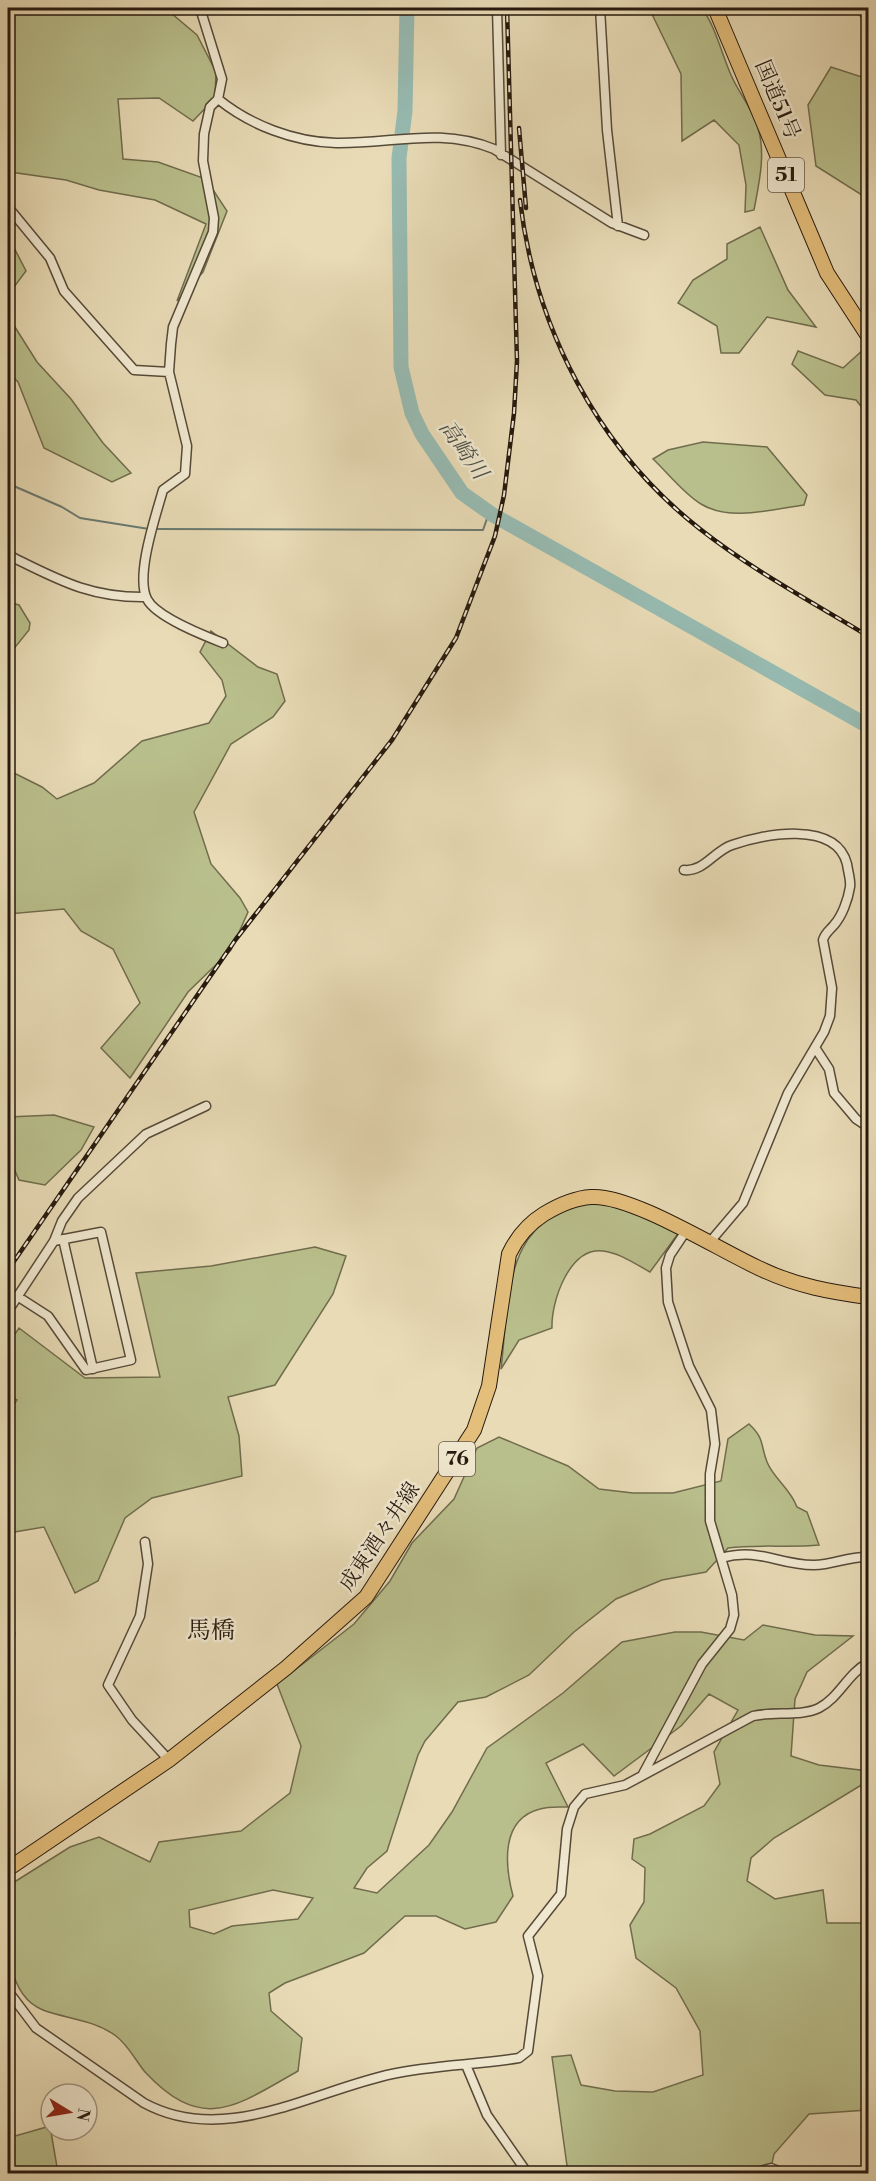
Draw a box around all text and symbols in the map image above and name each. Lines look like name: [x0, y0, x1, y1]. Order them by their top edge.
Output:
street label: 国道51号: [749, 56, 805, 144]
road number: 51: [768, 158, 804, 192]
water label: 高崎川: [433, 415, 494, 486]
road number: 76: [439, 1442, 475, 1476]
street label: 成東酒々井線: [334, 1478, 426, 1596]
district label: 馬橋: [187, 1616, 235, 1646]
north arrow: [39, 2082, 99, 2142]
text: N: [72, 2107, 94, 2123]

